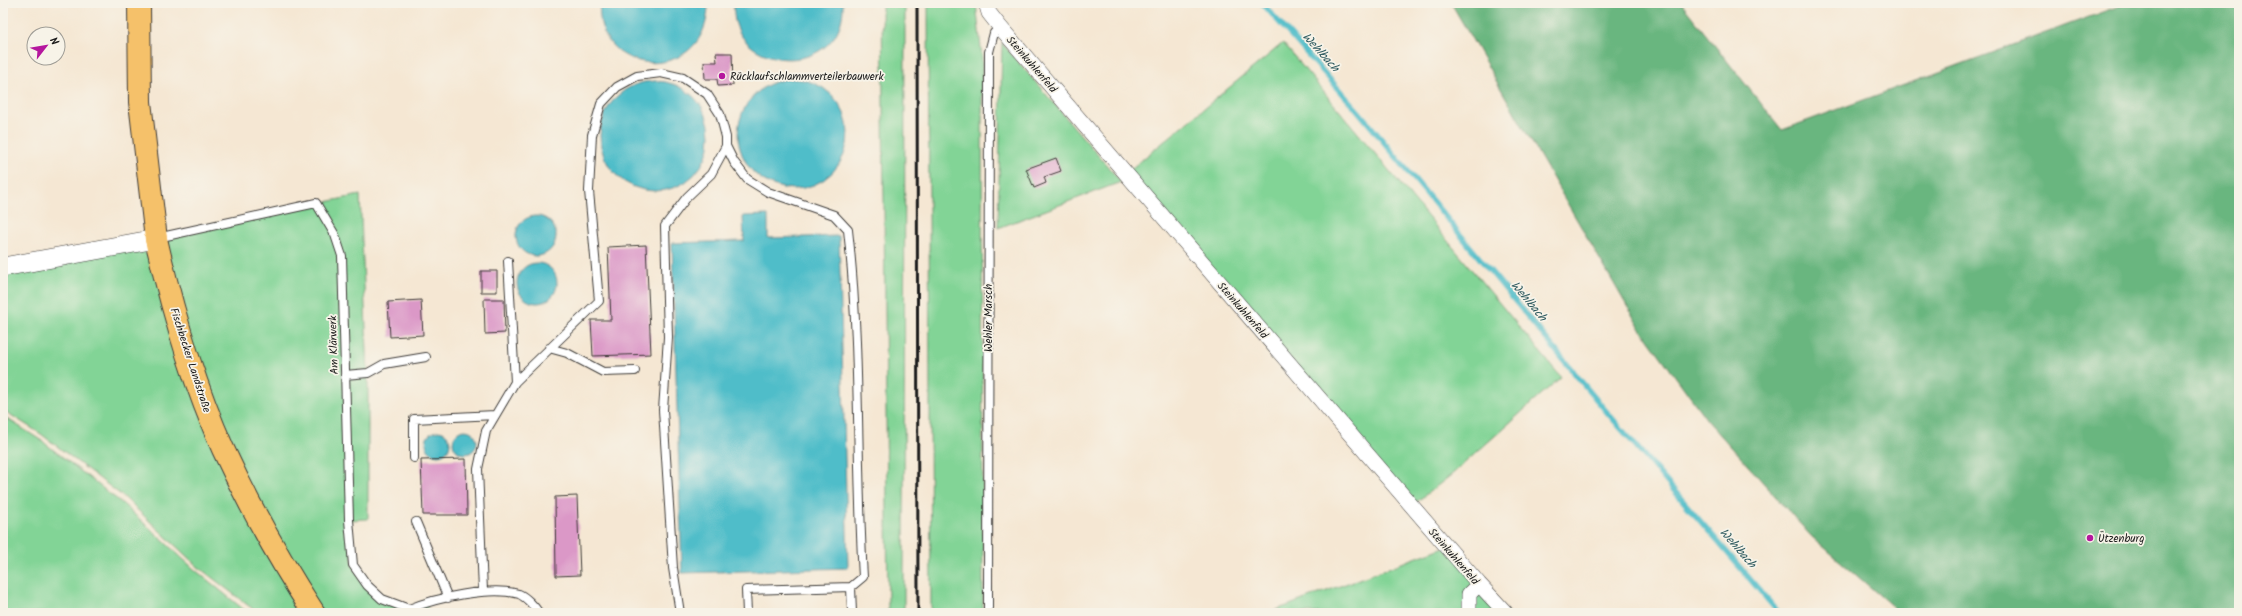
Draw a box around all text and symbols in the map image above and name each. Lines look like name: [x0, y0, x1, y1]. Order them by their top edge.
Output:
north arrow: [26, 26, 66, 66]
water label: Wehlbach: [1298, 28, 1345, 78]
street label: Steinkuhlenfeld: [1001, 32, 1062, 98]
text: N: [44, 34, 63, 49]
place label: Rücklaufschlammverteilerbauwerk: [730, 68, 884, 86]
marker: Rücklaufschlammverteilerbauwerk: [717, 71, 727, 81]
water label: Wehlbach: [1506, 277, 1552, 327]
street label: Steinkuhlenfeld: [1212, 278, 1273, 344]
street label: Wehler Marsch: [980, 284, 998, 352]
street label: Fischbecker Landstraße: [165, 306, 216, 415]
street label: Am Klärwerk: [324, 314, 344, 375]
street label: Steinkuhlenfeld: [1423, 524, 1484, 590]
water label: Wehlbach: [1715, 524, 1762, 574]
place label: Ützenburg: [2098, 530, 2144, 548]
marker: Ützenburg: [2085, 533, 2095, 543]

